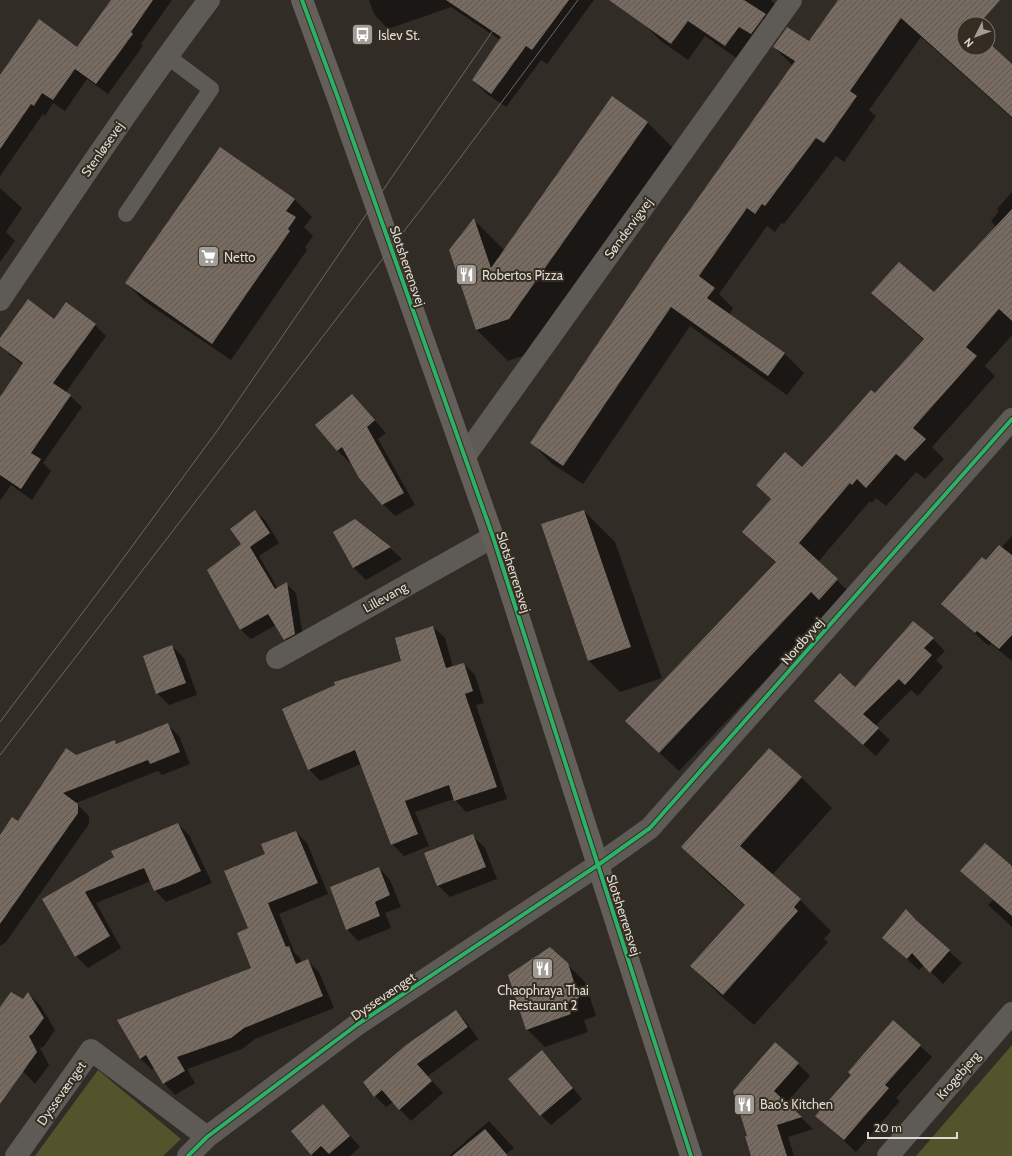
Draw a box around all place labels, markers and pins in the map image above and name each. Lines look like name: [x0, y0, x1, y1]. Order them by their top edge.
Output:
bus stop icon: Islev St.: [349, 22, 375, 48]
place label: Islev St.: [378, 27, 420, 43]
supermarket icon: Netto: [195, 244, 221, 270]
place label: Netto: [224, 249, 256, 265]
restaurant icon: Robertos Pizza: [454, 262, 480, 288]
place label: Robertos Pizza: [482, 267, 564, 283]
restaurant icon: Chaophraya Thai Restaurant 2: [530, 955, 556, 981]
place label: Chaophraya Thai Restaurant 2: [497, 982, 589, 1013]
restaurant icon: Bao's Kitchen: [732, 1091, 758, 1117]
place label: Bao's Kitchen: [760, 1096, 833, 1112]

